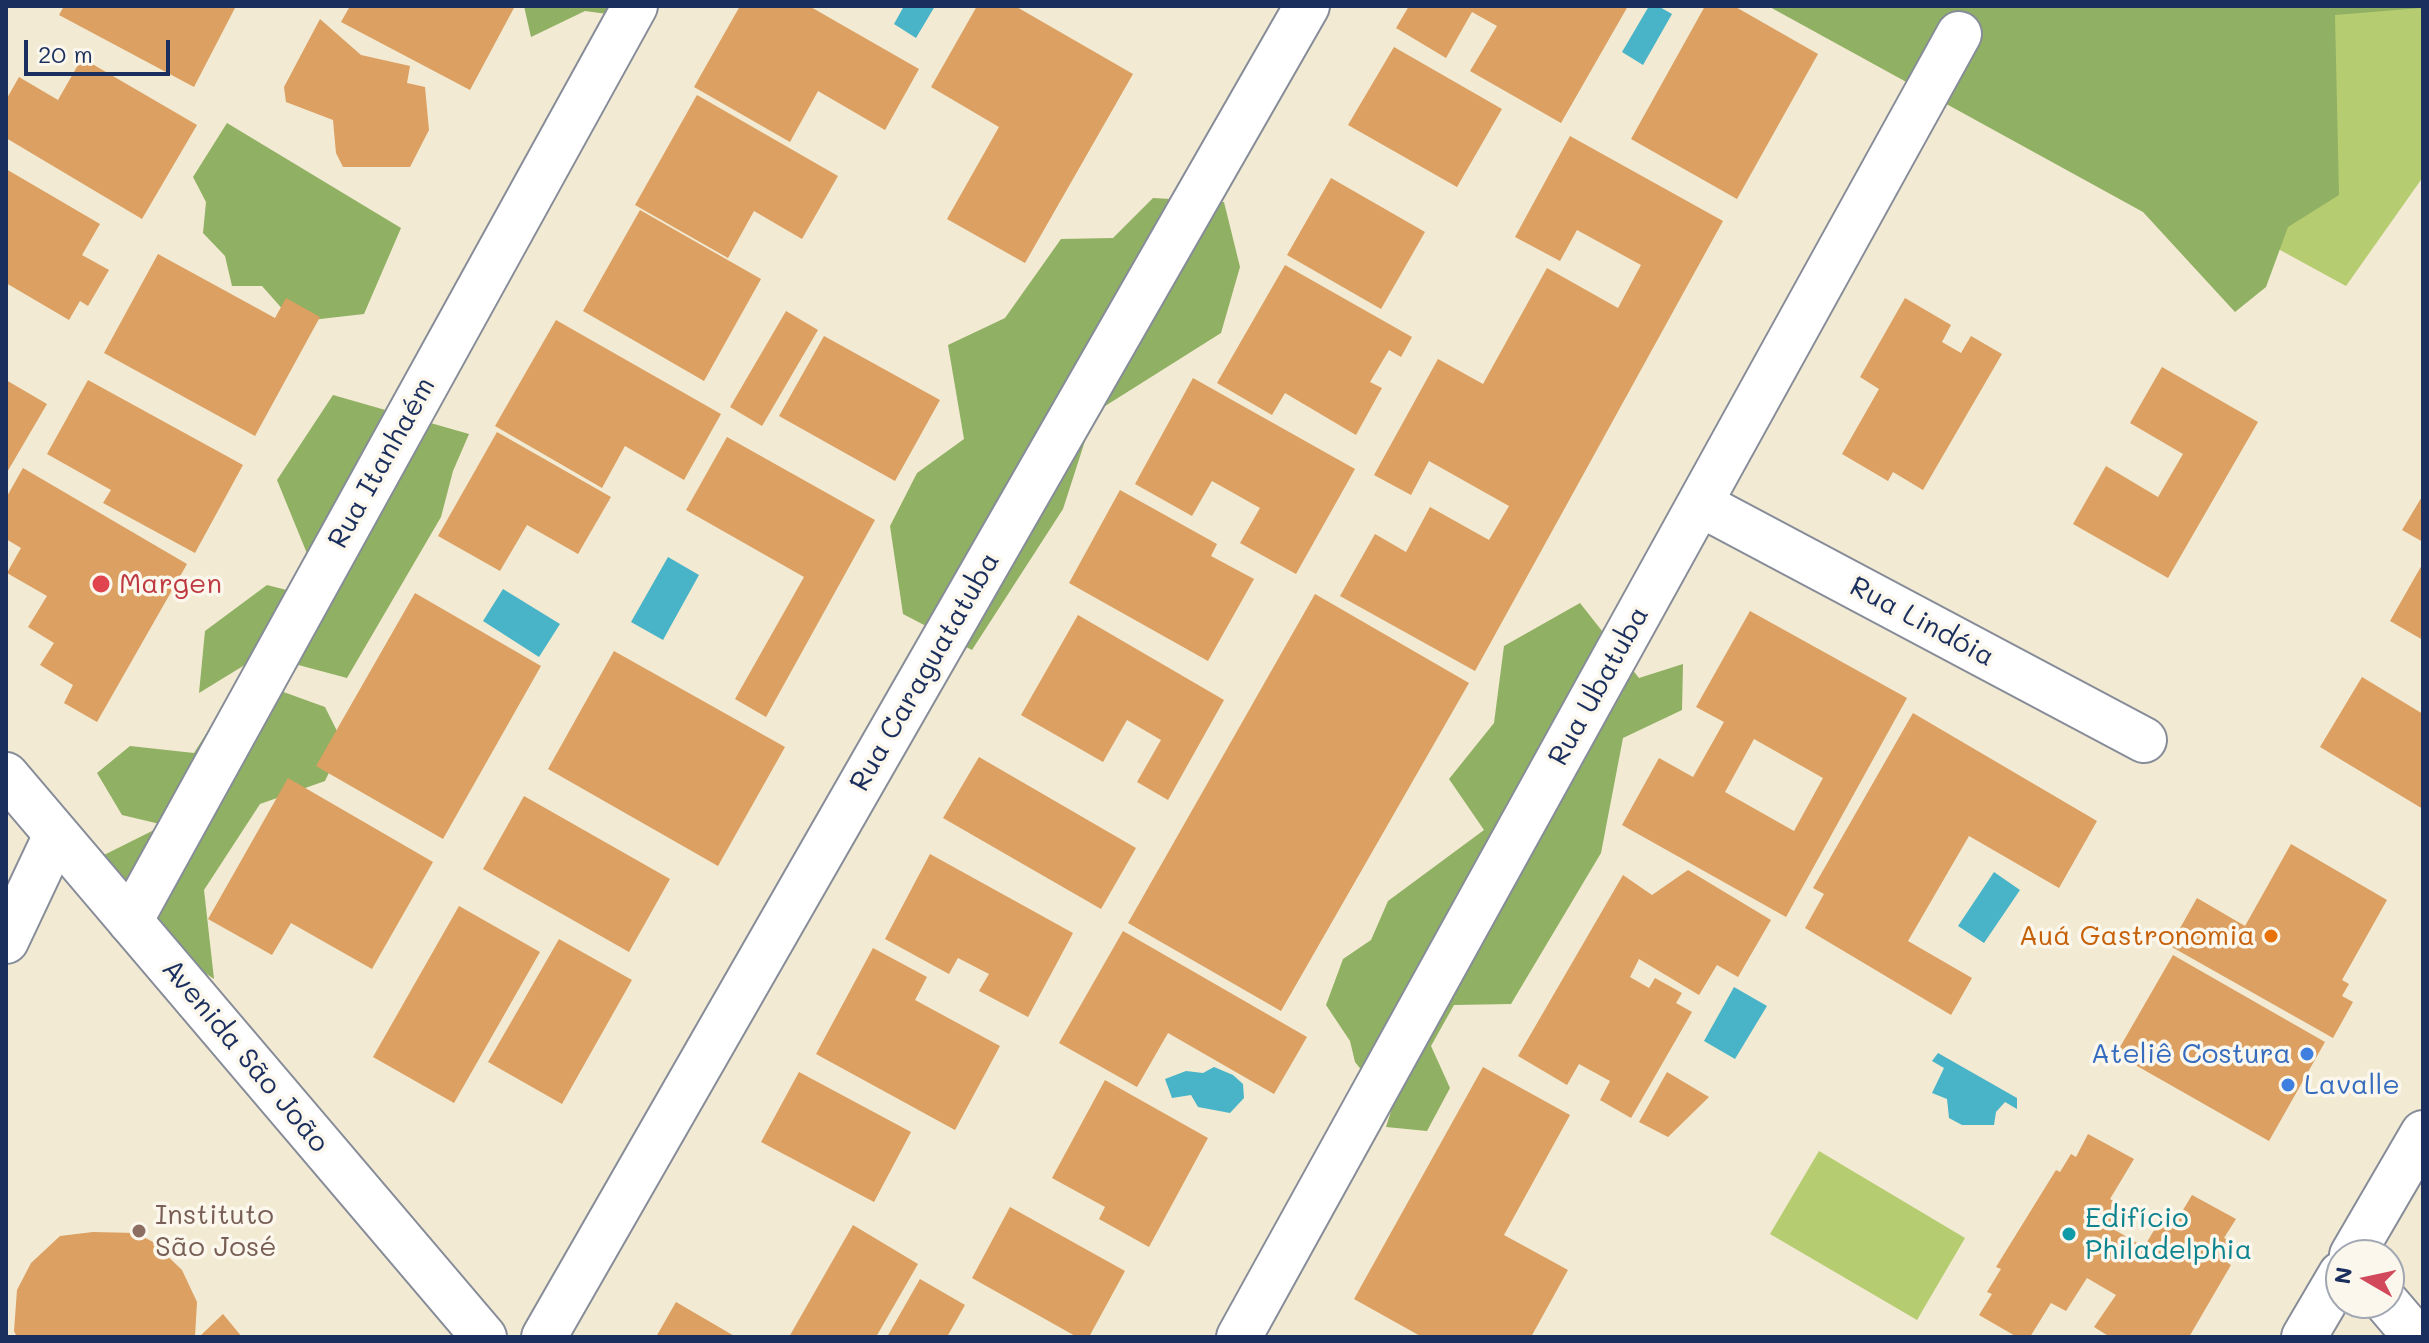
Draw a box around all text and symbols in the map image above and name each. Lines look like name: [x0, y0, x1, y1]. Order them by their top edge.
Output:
scale bar: [28, 24, 174, 74]
text: 20 m: [38, 38, 93, 69]
street label: Rua Itanhaém: [321, 372, 443, 554]
street label: Rua Caraguatatuba: [843, 547, 1007, 797]
place label: Margen: [119, 567, 222, 601]
street label: Rua Lindóia: [1844, 570, 2000, 674]
marker: Margen: [90, 573, 112, 595]
street label: Rua Ubatuba: [1542, 601, 1656, 771]
place label: Auá Gastronomia: [2019, 919, 2255, 953]
marker: Auá Gastronomia: [2262, 927, 2280, 945]
street label: Avenida São João: [154, 953, 336, 1159]
place label: Ateliê Costura: [2091, 1037, 2291, 1071]
marker: Ateliê Costura: [2298, 1045, 2316, 1063]
place label: Lavalle: [2304, 1068, 2400, 1102]
marker: Lavalle: [2279, 1076, 2297, 1094]
place label: Instituto São José: [155, 1198, 277, 1264]
place label: Edifício Philadelphia: [2085, 1201, 2252, 1267]
marker: Instituto São José: [130, 1222, 148, 1240]
marker: Edifício Philadelphia: [2060, 1225, 2078, 1243]
north arrow: [2325, 1239, 2405, 1319]
text: N: [2327, 1265, 2358, 1286]

